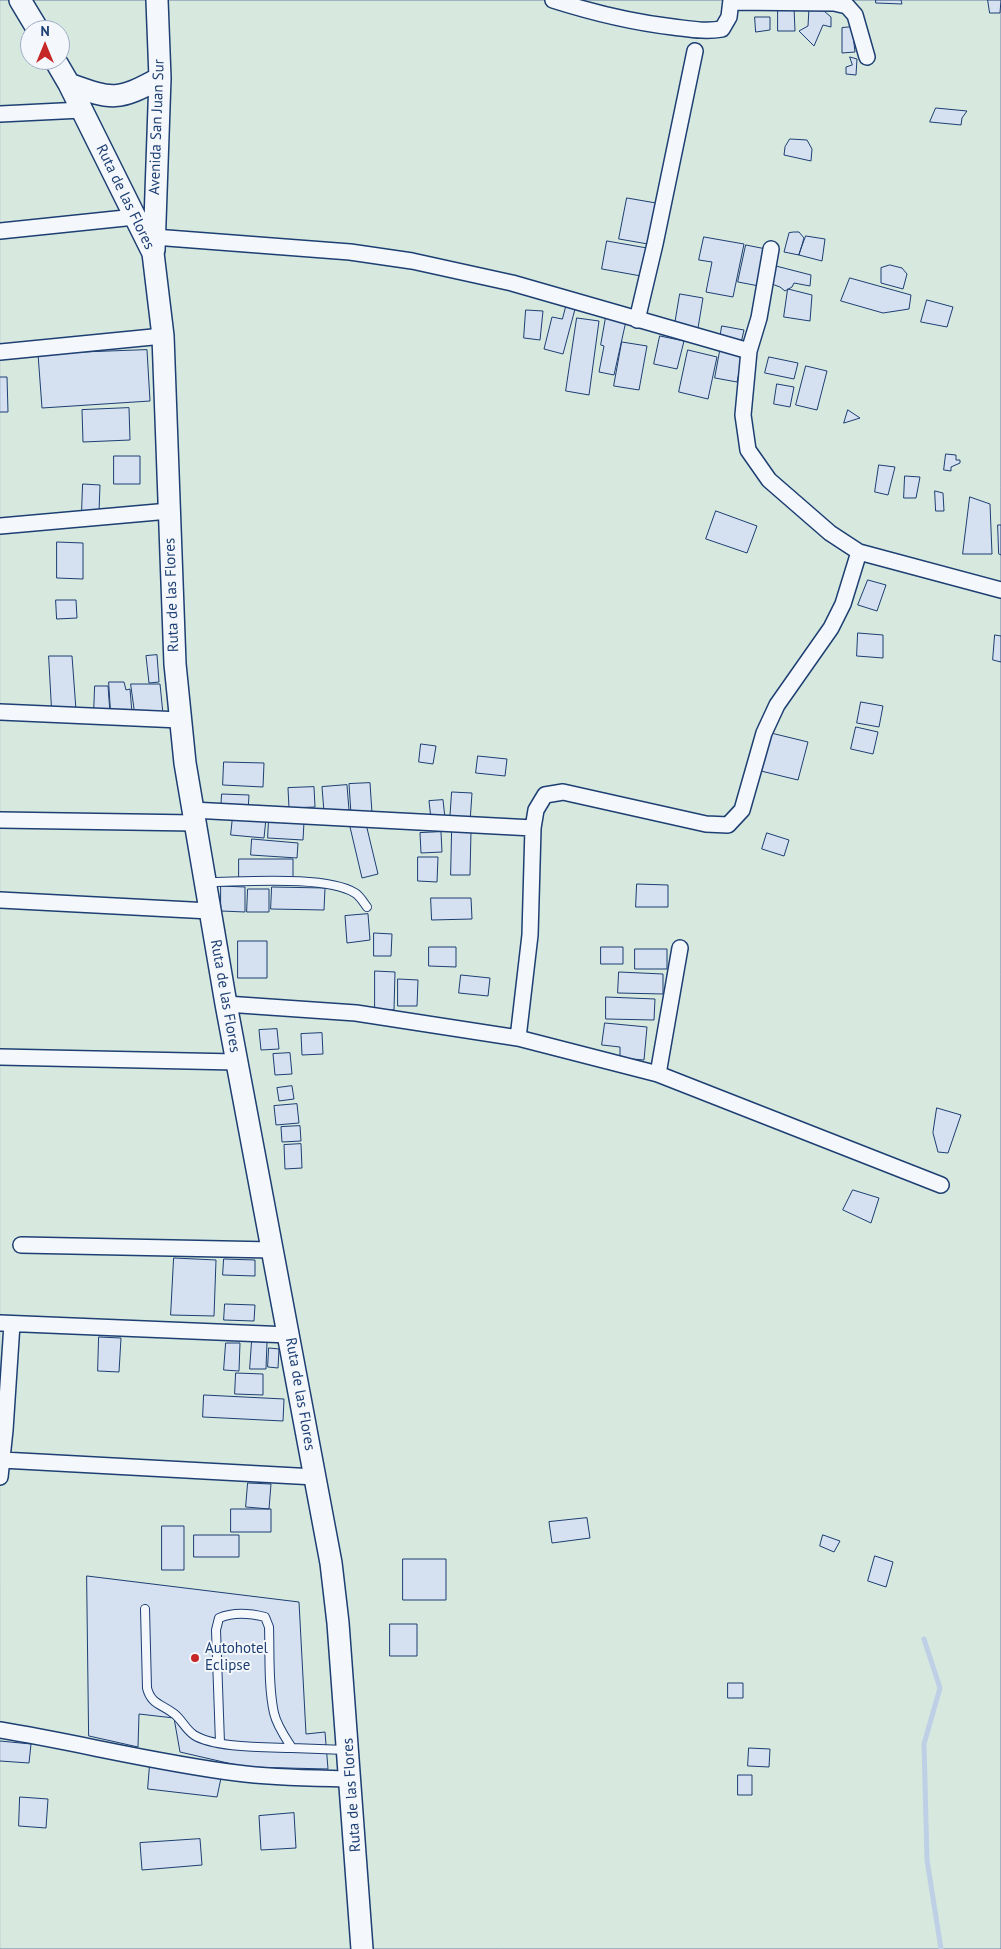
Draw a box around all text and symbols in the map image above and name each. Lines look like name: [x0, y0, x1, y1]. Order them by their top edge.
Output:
north arrow: [20, 20, 70, 70]
text: N: [40, 22, 50, 40]
street label: Avenida San Juan Sur: [146, 59, 168, 195]
street label: Ruta de las Flores: [92, 142, 158, 252]
street label: Ruta de las Flores: [161, 538, 183, 652]
street label: Ruta de las Flores: [206, 938, 244, 1054]
street label: Ruta de las Flores: [281, 1336, 319, 1452]
place label: Autohotel Eclipse: [205, 1640, 268, 1675]
marker: Autohotel Eclipse: [189, 1652, 201, 1664]
street label: Ruta de las Flores: [339, 1737, 365, 1853]

